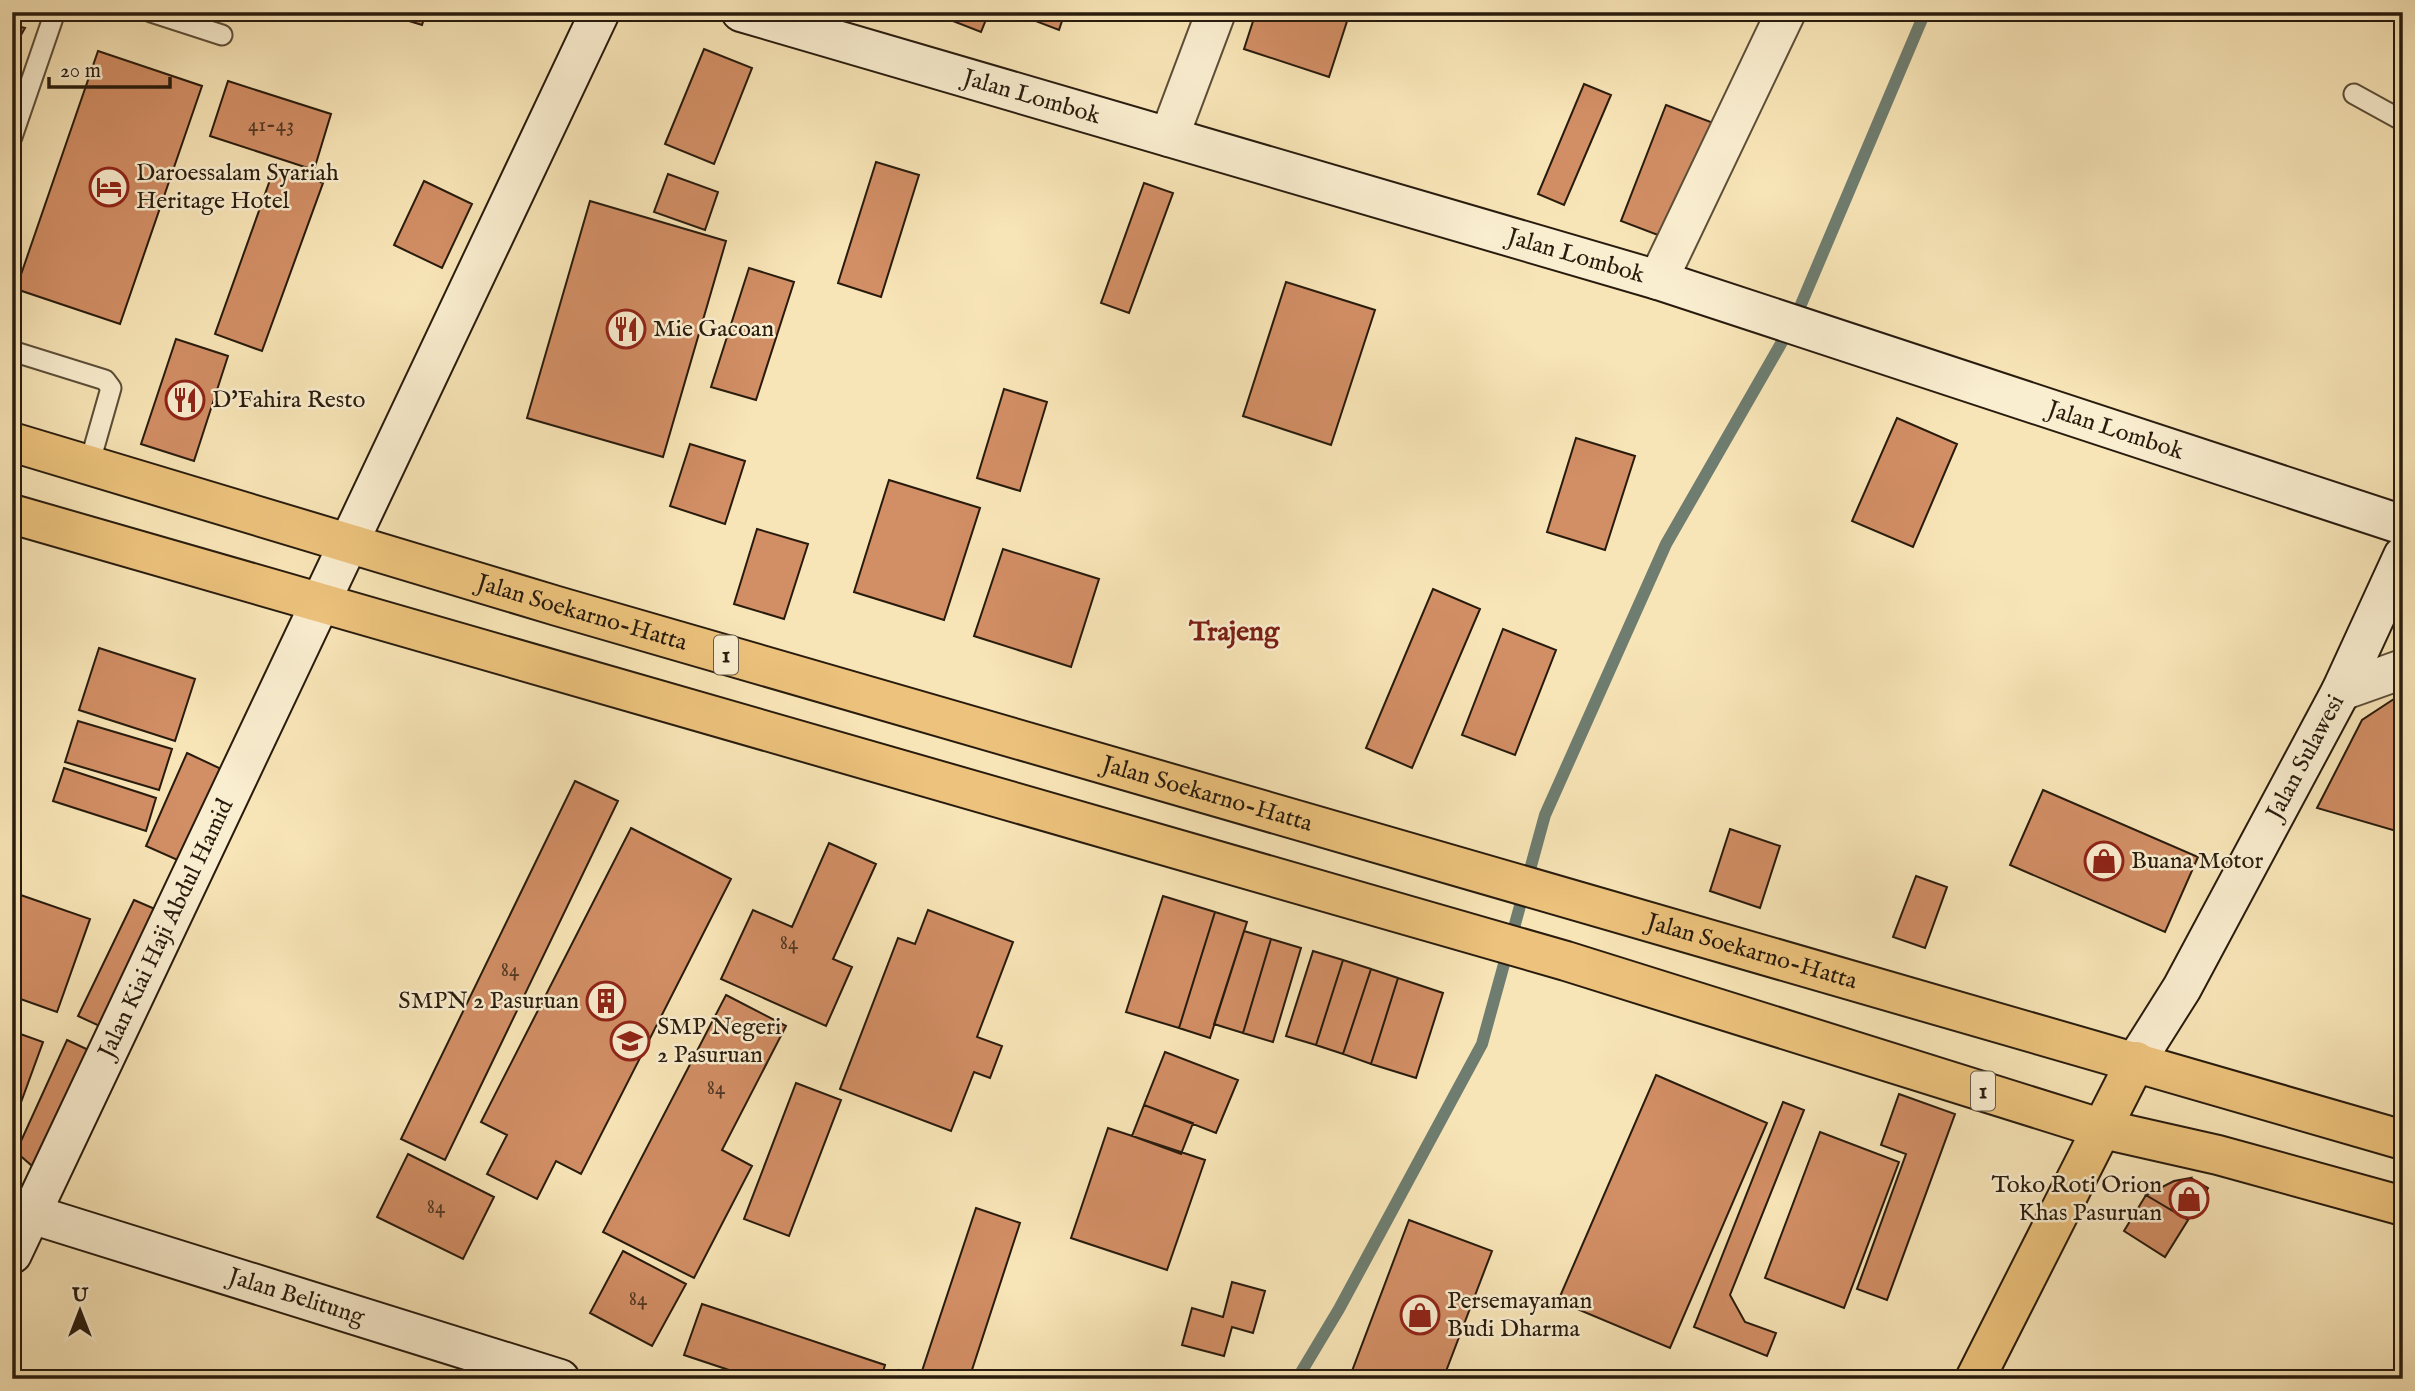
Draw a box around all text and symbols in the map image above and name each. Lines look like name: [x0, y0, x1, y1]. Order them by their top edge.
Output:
scale bar: [49, 46, 170, 90]
text: 20 m: [60, 58, 101, 85]
street label: Jalan Lombok: [957, 61, 1104, 132]
house number: 41-43: [248, 112, 294, 139]
place label: Daroessalam Syariah Heritage Hotel: [136, 158, 339, 217]
hotel icon: Daroessalam Syariah Heritage Hotel: [88, 166, 130, 208]
street label: Jalan Lombok: [1501, 220, 1649, 291]
restaurant icon: Mie Gacoan: [605, 308, 647, 350]
place label: Mie Gacoan: [653, 314, 774, 345]
restaurant icon: D'Fahira Resto: [164, 379, 206, 421]
place label: D'Fahira Resto: [212, 385, 365, 416]
street label: Jalan Lombok: [2040, 393, 2188, 467]
street label: Jalan Soekarno-Hatta: [470, 566, 691, 658]
district label: Trajeng: [1188, 615, 1280, 650]
road number: 1: [714, 636, 738, 674]
street label: Jalan Sulawesi: [2258, 689, 2352, 828]
street label: Jalan Soekarno-Hatta: [1095, 748, 1317, 839]
street label: Jalan Kiai Haji Abdul Hamid: [90, 794, 241, 1066]
shop icon: Buana Motor: [2083, 840, 2125, 882]
place label: Buana Motor: [2131, 846, 2263, 877]
street label: Jalan Soekarno-Hatta: [1640, 906, 1861, 997]
house number: 84: [780, 930, 799, 957]
house number: 84: [501, 957, 520, 984]
building icon: SMPN 2 Pasuruan: [585, 980, 627, 1022]
place label: SMPN 2 Pasuruan: [398, 986, 579, 1017]
place label: SMP Negeri 2 Pasuruan: [657, 1012, 781, 1071]
school or university icon: SMP Negeri 2 Pasuruan: [609, 1020, 651, 1062]
road number: 1: [1971, 1072, 1995, 1110]
house number: 84: [707, 1075, 726, 1102]
place label: Toko Roti Orion Khas Pasuruan: [1991, 1170, 2162, 1229]
shop icon: Toko Roti Orion Khas Pasuruan: [2168, 1178, 2210, 1220]
house number: 84: [427, 1194, 446, 1221]
street label: Jalan Belitung: [222, 1260, 369, 1333]
north arrow: [46, 1276, 116, 1346]
text: U: [71, 1284, 89, 1308]
house number: 84: [629, 1286, 648, 1313]
place label: Persemayaman Budi Dharma: [1447, 1286, 1592, 1345]
shop icon: Persemayaman Budi Dharma: [1399, 1294, 1441, 1336]

